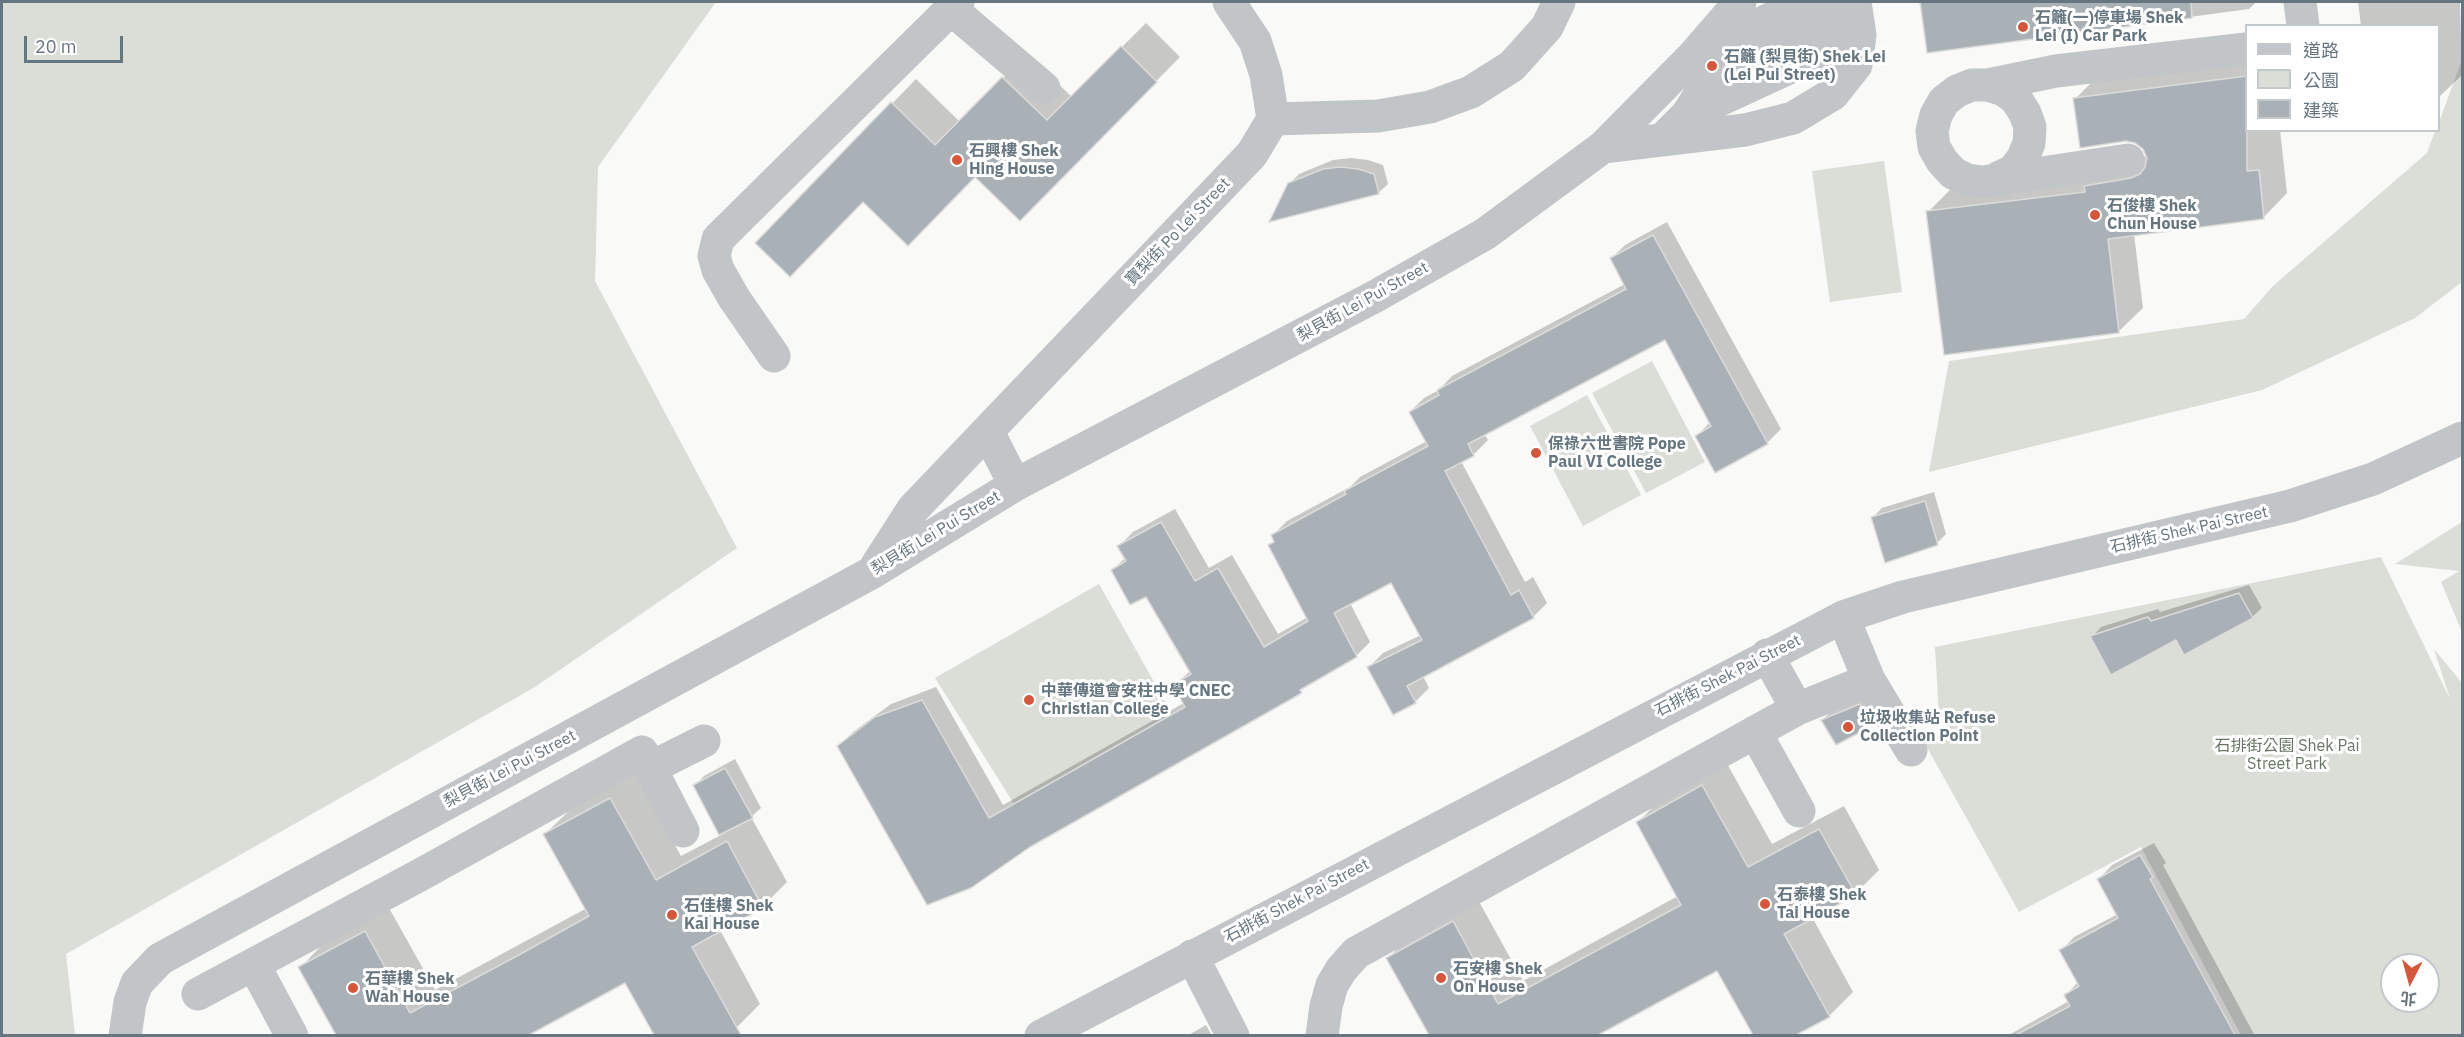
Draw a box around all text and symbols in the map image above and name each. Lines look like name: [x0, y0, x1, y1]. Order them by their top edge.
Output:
place label: 石籬(一)停車場 Shek Lei (I) Car Park: [2035, 8, 2183, 46]
marker: 石籬(一)停車場 Shek Lei (I) Car Park: [2016, 20, 2030, 34]
scale bar: [27, 24, 126, 62]
legend: [2245, 24, 2440, 132]
text: 20 m: [35, 35, 77, 58]
text: 道路: [2303, 39, 2339, 62]
place label: 石籬 (梨貝街) Shek Lei (Lei Pui Street): [1724, 47, 1886, 85]
marker: 石籬 (梨貝街) Shek Lei (Lei Pui Street): [1705, 59, 1719, 73]
text: 公園: [2303, 69, 2339, 92]
text: 建築: [2303, 99, 2339, 122]
place label: 石興樓 Shek Hing House: [969, 141, 1059, 179]
marker: 石興樓 Shek Hing House: [950, 153, 964, 167]
street label: 寶梨街 Po Lei Street: [1122, 174, 1234, 290]
place label: 石俊樓 Shek Chun House: [2107, 196, 2197, 234]
marker: 石俊樓 Shek Chun House: [2088, 208, 2102, 222]
street label: 梨貝街 Lei Pui Street: [1294, 258, 1432, 346]
place label: 保祿六世書院 Pope Paul VI College: [1548, 434, 1686, 472]
marker: 保祿六世書院 Pope Paul VI College: [1529, 446, 1543, 460]
street label: 梨貝街 Lei Pui Street: [868, 487, 1004, 579]
street label: 石排街 Shek Pai Street: [2108, 503, 2270, 557]
street label: 石排街 Shek Pai Street: [1652, 631, 1804, 721]
place label: 中華傳道會安柱中學 CNEC Christian College: [1041, 681, 1231, 719]
marker: 中華傳道會安柱中學 CNEC Christian College: [1022, 693, 1036, 707]
place label: 垃圾收集站 Refuse Collection Point: [1860, 708, 1996, 746]
marker: 垃圾收集站 Refuse Collection Point: [1841, 720, 1855, 734]
street label: 梨貝街 Lei Pui Street: [441, 726, 579, 812]
park label: 石排街公園 Shek Pai Street Park: [2214, 736, 2360, 774]
street label: 石排街 Shek Pai Street: [1221, 855, 1373, 947]
place label: 石泰樓 Shek Tai House: [1777, 885, 1867, 923]
place label: 石佳樓 Shek Kai House: [684, 896, 774, 934]
marker: 石泰樓 Shek Tai House: [1758, 897, 1772, 911]
marker: 石佳樓 Shek Kai House: [665, 908, 679, 922]
north arrow: [2380, 953, 2440, 1013]
place label: 石安樓 Shek On House: [1453, 959, 1543, 997]
place label: 石華樓 Shek Wah House: [365, 969, 455, 1007]
marker: 石安樓 Shek On House: [1434, 971, 1448, 985]
marker: 石華樓 Shek Wah House: [346, 981, 360, 995]
text: 北: [2399, 988, 2417, 1010]

